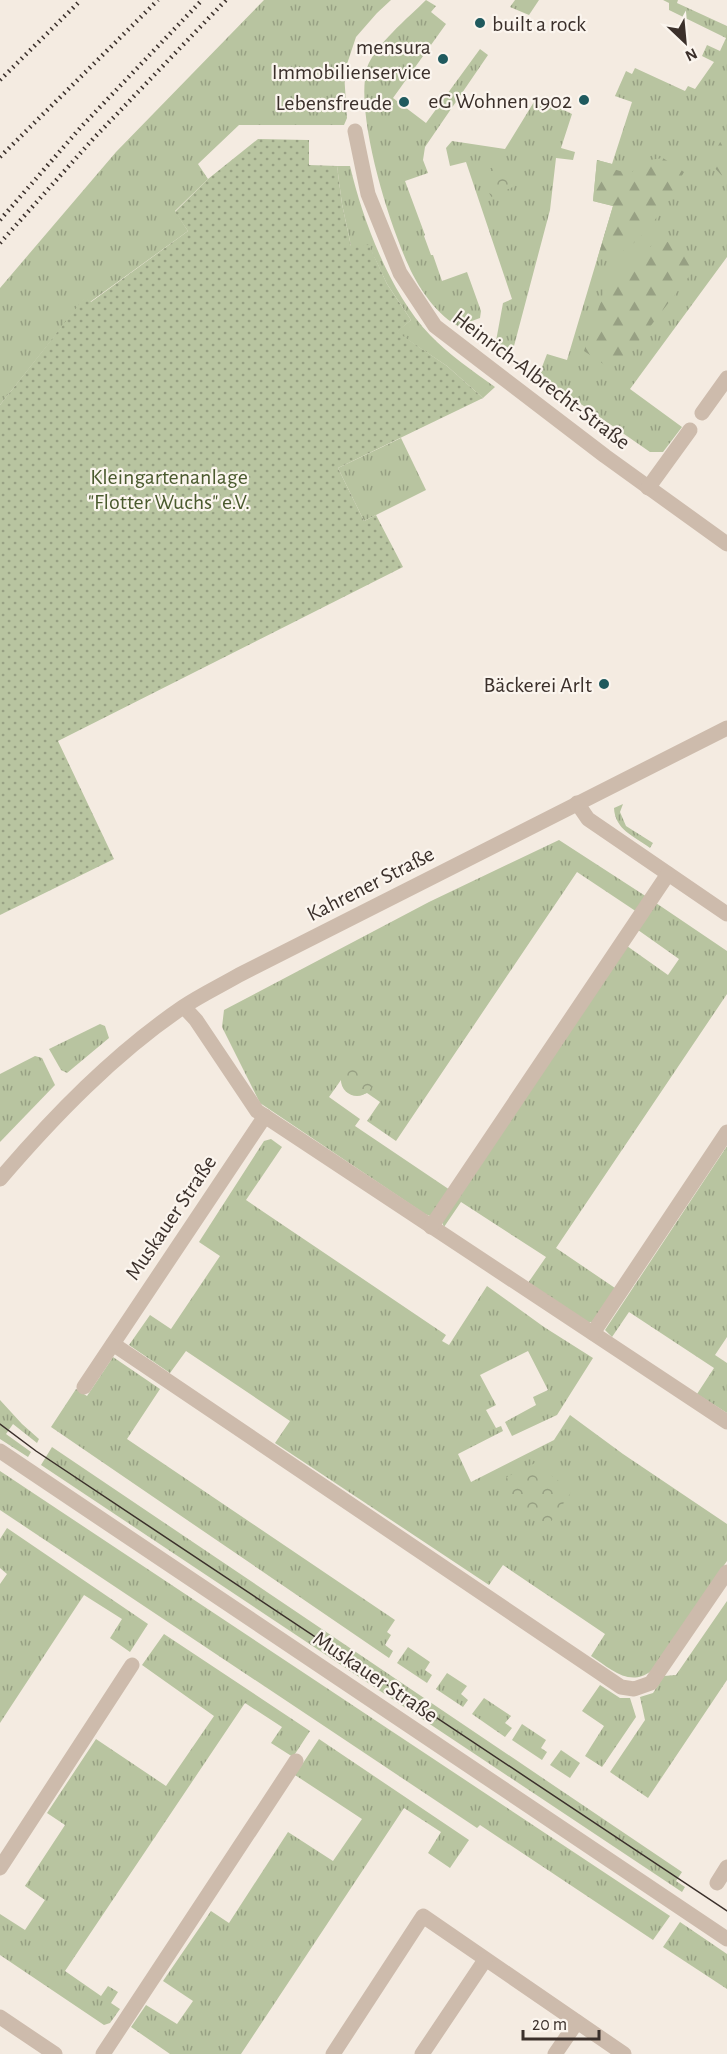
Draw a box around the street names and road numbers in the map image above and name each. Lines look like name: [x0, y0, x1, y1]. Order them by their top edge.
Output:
street label: Heinrich-Albrecht-Straße: [449, 306, 634, 454]
street label: Kahrener Straße: [303, 842, 438, 925]
street label: Muskauer Straße: [121, 1151, 220, 1284]
street label: Muskauer Straße: [309, 1627, 442, 1726]

